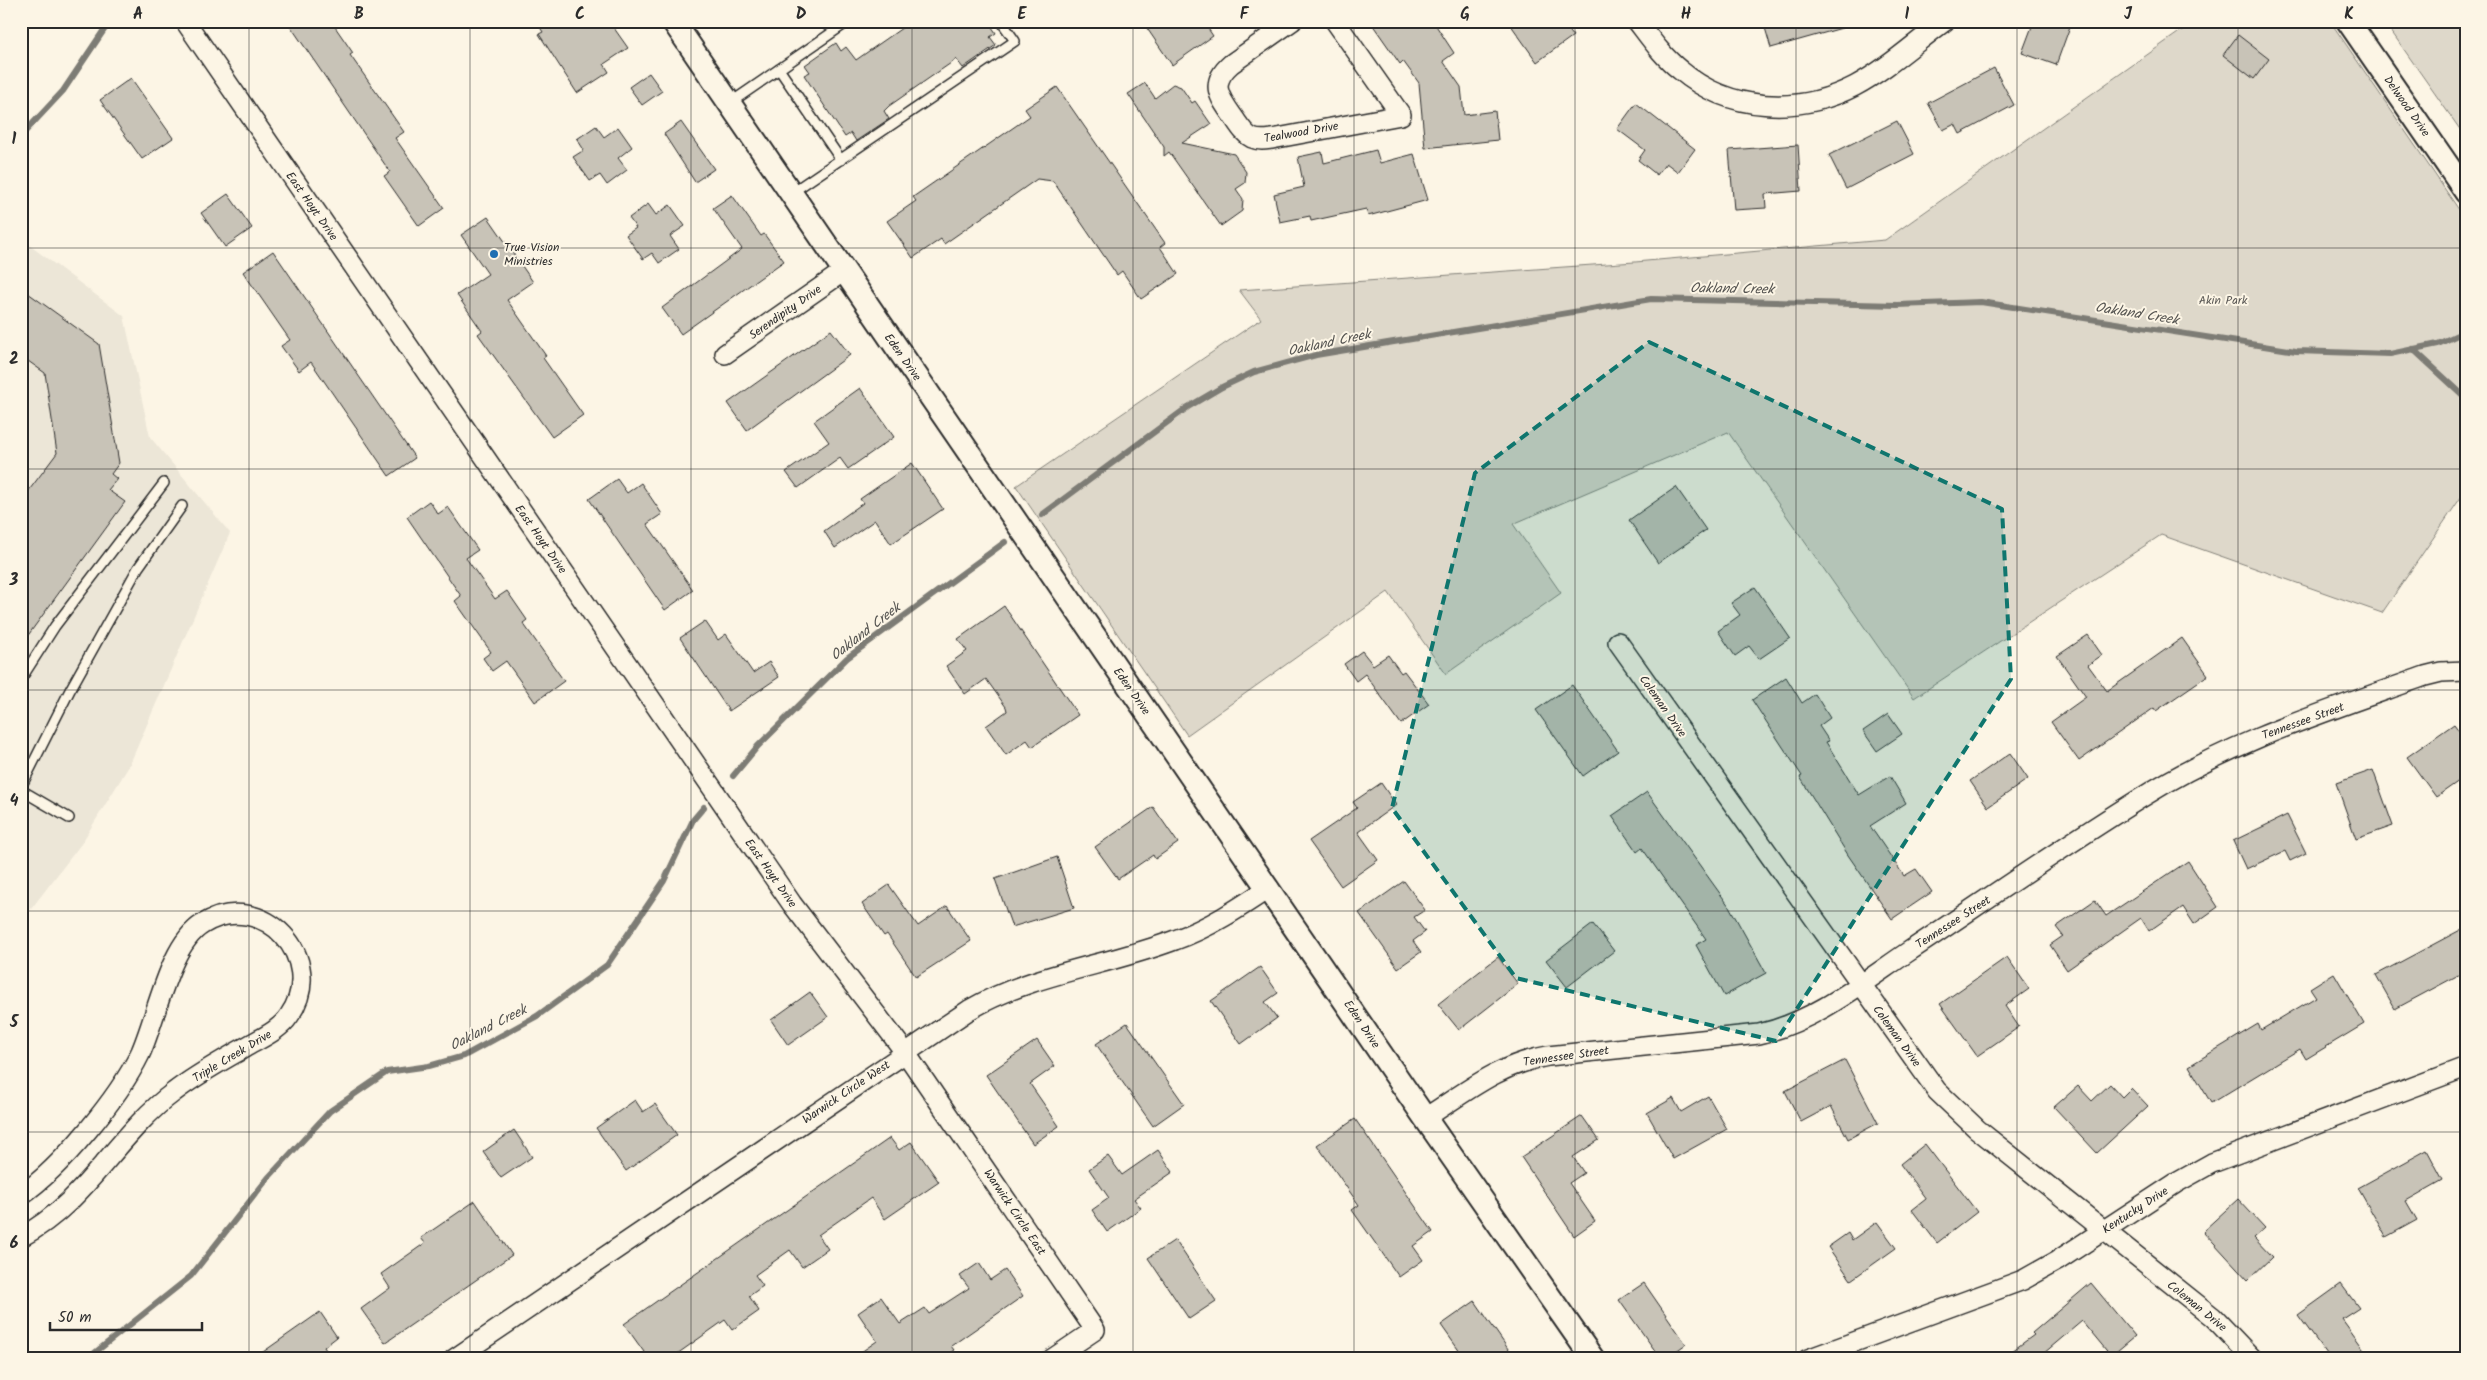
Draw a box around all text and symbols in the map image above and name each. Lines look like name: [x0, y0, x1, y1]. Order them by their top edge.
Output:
text: A: [133, 2, 143, 27]
text: B: [354, 2, 364, 27]
text: C: [575, 2, 585, 27]
text: D: [796, 2, 807, 27]
text: E: [1018, 2, 1028, 27]
text: F: [1240, 2, 1250, 27]
text: G: [1460, 2, 1470, 27]
text: H: [1681, 2, 1691, 27]
text: I: [1905, 2, 1910, 27]
text: J: [2124, 2, 2133, 27]
text: K: [2344, 2, 2354, 27]
street label: Delwood Drive: [2378, 72, 2435, 141]
street label: Tealwood Drive: [1262, 117, 1340, 148]
text: 1: [12, 127, 17, 152]
street label: East Hoyt Drive: [281, 168, 343, 245]
place label: True Vision Ministries: [504, 238, 559, 271]
marker: True Vision Ministries: [488, 248, 500, 260]
water label: Oakland Creek: [1690, 277, 1777, 301]
street label: Serendipity Drive: [745, 280, 826, 345]
park label: Akin Park: [2199, 291, 2248, 310]
water label: Oakland Creek: [2094, 297, 2182, 332]
water label: Oakland Creek: [1286, 323, 1375, 362]
street label: Eden Drive: [879, 329, 926, 386]
text: 2: [9, 347, 19, 372]
street label: East Hoyt Drive: [510, 501, 572, 578]
text: 3: [9, 568, 19, 593]
water label: Oakland Creek: [826, 596, 907, 666]
street label: Eden Drive: [1108, 663, 1155, 720]
street label: Coleman Drive: [1634, 671, 1691, 742]
street label: Tennessee Street: [2259, 698, 2347, 745]
text: 4: [10, 789, 19, 814]
street label: East Hoyt Drive: [740, 835, 802, 912]
street label: Tennessee Street: [1912, 891, 1995, 954]
street label: Eden Drive: [1338, 996, 1385, 1053]
water label: Oakland Creek: [446, 998, 533, 1057]
street label: Coleman Drive: [1868, 1001, 1926, 1072]
text: 5: [9, 1010, 20, 1035]
street label: Triple Creek Drive: [189, 1025, 276, 1088]
street label: Tennessee Street: [1522, 1041, 1610, 1072]
street label: Warwick Circle West: [798, 1056, 894, 1129]
street label: Warwick Circle East: [979, 1165, 1051, 1260]
street label: Kentucky Drive: [2098, 1181, 2173, 1239]
text: 6: [10, 1231, 19, 1256]
street label: Coleman Drive: [2163, 1276, 2231, 1337]
scale bar: [50, 1300, 202, 1332]
text: 50 m: [58, 1306, 92, 1330]

